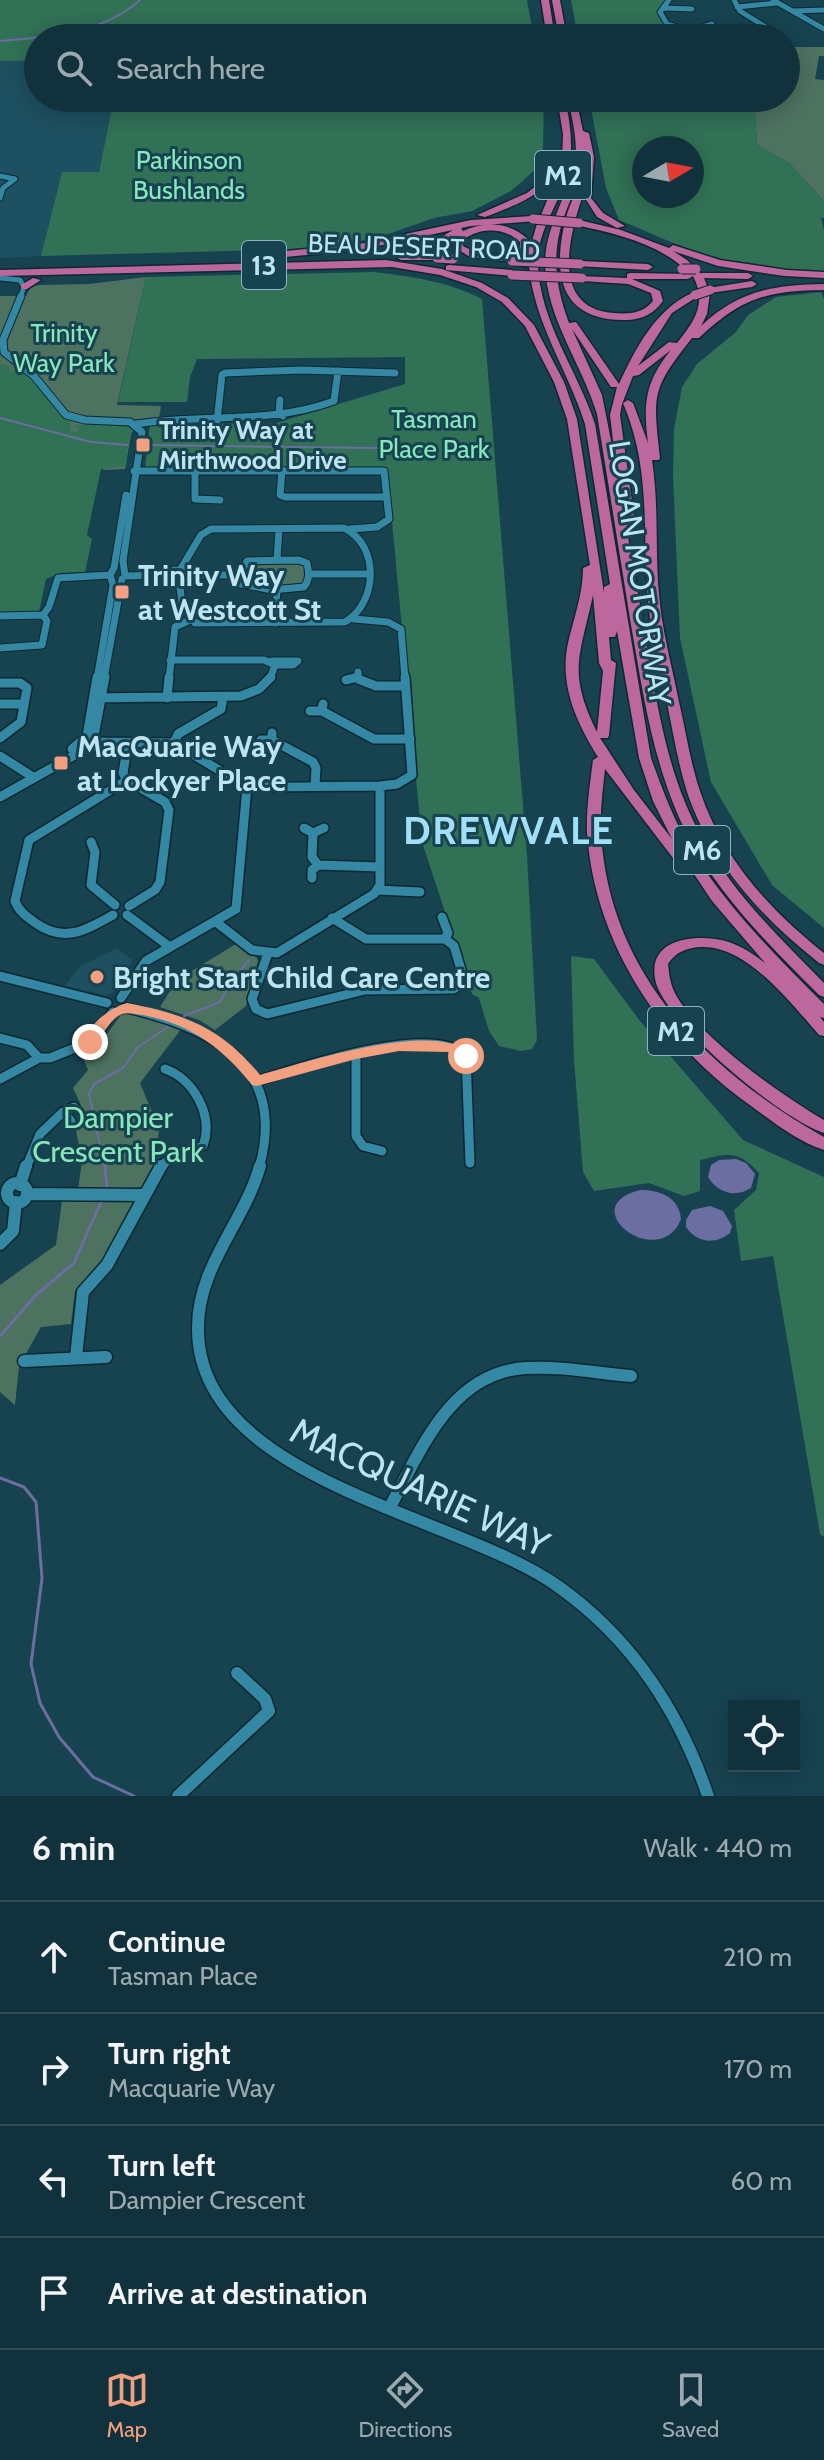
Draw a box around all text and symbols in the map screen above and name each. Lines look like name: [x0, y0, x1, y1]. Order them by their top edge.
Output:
search box: [24, 24, 800, 112]
icon: search: [52, 46, 96, 90]
text: Search here: [116, 50, 265, 87]
north arrow: [632, 136, 704, 208]
park label: Parkinson Bushlands: [133, 144, 245, 206]
road number: M2: [535, 151, 591, 199]
street label: BEAUDESERT ROAD: [307, 227, 541, 267]
road number: 13: [242, 241, 286, 289]
park label: Trinity Way Park: [13, 317, 115, 379]
park label: Tasman Place Park: [379, 403, 490, 465]
place label: Trinity Way at Mirthwood Drive: [159, 414, 347, 476]
marker: Trinity Way at Mirthwood Drive: [134, 436, 152, 454]
street label: LOGAN MOTORWAY: [601, 438, 679, 709]
place label: Trinity Way at Westcott St: [138, 557, 321, 628]
marker: Trinity Way at Westcott St: [113, 583, 131, 601]
place label: MacQuarie Way at Lockyer Place: [77, 728, 286, 799]
marker: MacQuarie Way at Lockyer Place: [52, 754, 70, 772]
district label: DREWVALE: [403, 807, 615, 854]
road number: M6: [674, 826, 730, 874]
place label: Bright Start Child Care Centre: [113, 959, 490, 996]
marker: Bright Start Child Care Centre: [88, 968, 106, 986]
road number: M2: [648, 1007, 704, 1055]
route end: [72, 1024, 108, 1060]
route start: [448, 1038, 484, 1074]
park label: Dampier Crescent Park: [32, 1099, 204, 1170]
street label: MACQUARIE WAY: [284, 1408, 557, 1566]
map controls: [728, 1700, 800, 1772]
button: locate: [728, 1700, 800, 1772]
text: 6 min: [32, 1827, 115, 1869]
text: Walk · 440 m: [643, 1832, 792, 1864]
text: Continue: [108, 1923, 225, 1960]
icon: ahead: [32, 1935, 76, 1979]
text: 210 m: [723, 1941, 792, 1973]
text: Tasman Place: [108, 1960, 257, 1992]
text: Turn right: [108, 2035, 231, 2072]
icon: right: [32, 2047, 76, 2091]
text: 170 m: [724, 2053, 792, 2085]
text: Macquarie Way: [108, 2072, 275, 2104]
text: Turn left: [108, 2147, 216, 2184]
icon: left: [32, 2159, 76, 2203]
text: 60 m: [730, 2165, 792, 2197]
text: Dampier Crescent: [108, 2184, 305, 2216]
icon: arrive: [32, 2271, 76, 2315]
text: Arrive at destination: [108, 2275, 368, 2312]
tab: Map: [105, 2368, 149, 2443]
tab: Directions: [358, 2368, 452, 2443]
tab: Saved: [662, 2368, 719, 2443]

